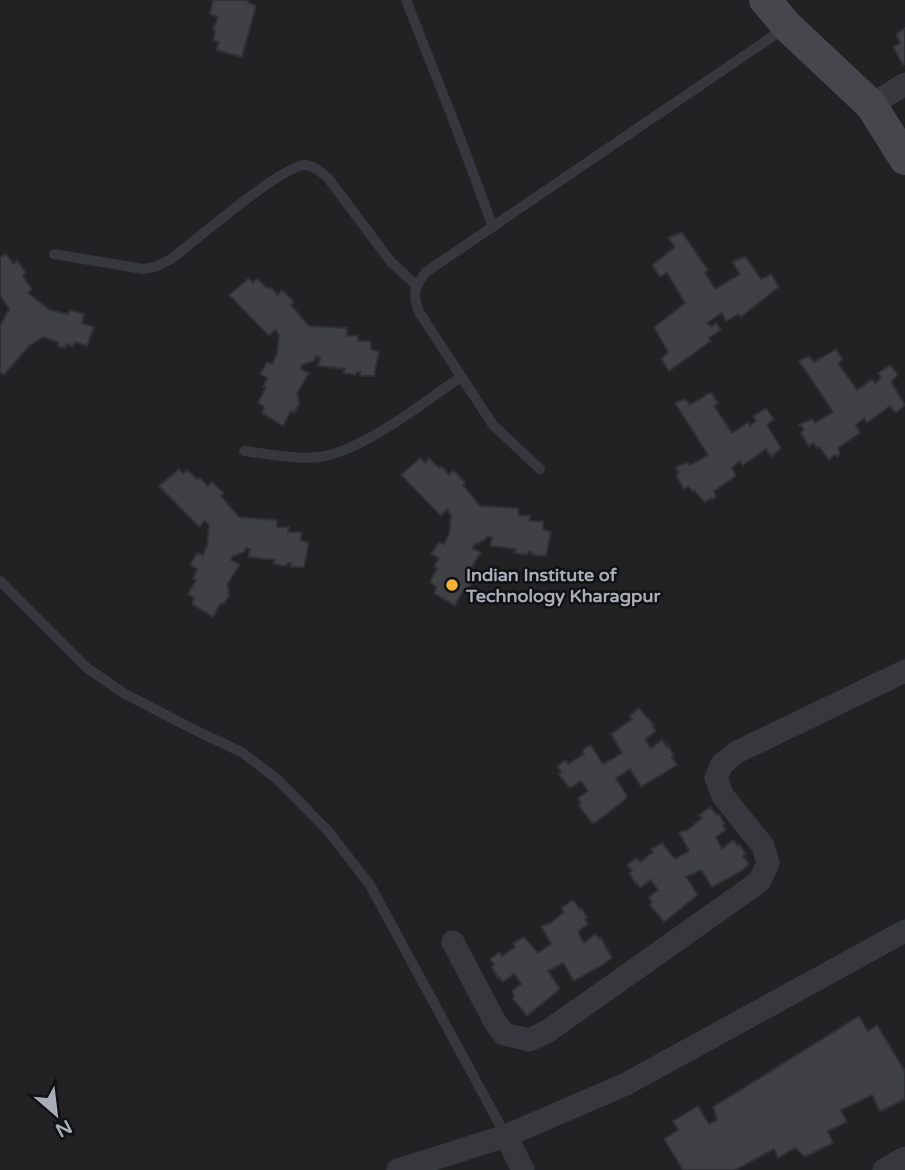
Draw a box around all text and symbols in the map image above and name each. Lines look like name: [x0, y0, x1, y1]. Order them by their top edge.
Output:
place label: Indian Institute of Technology Kharagpur: [465, 564, 661, 607]
marker: Indian Institute of Technology Kharagpur: [444, 577, 460, 593]
north arrow: [21, 1079, 91, 1149]
text: N: [52, 1115, 75, 1141]

